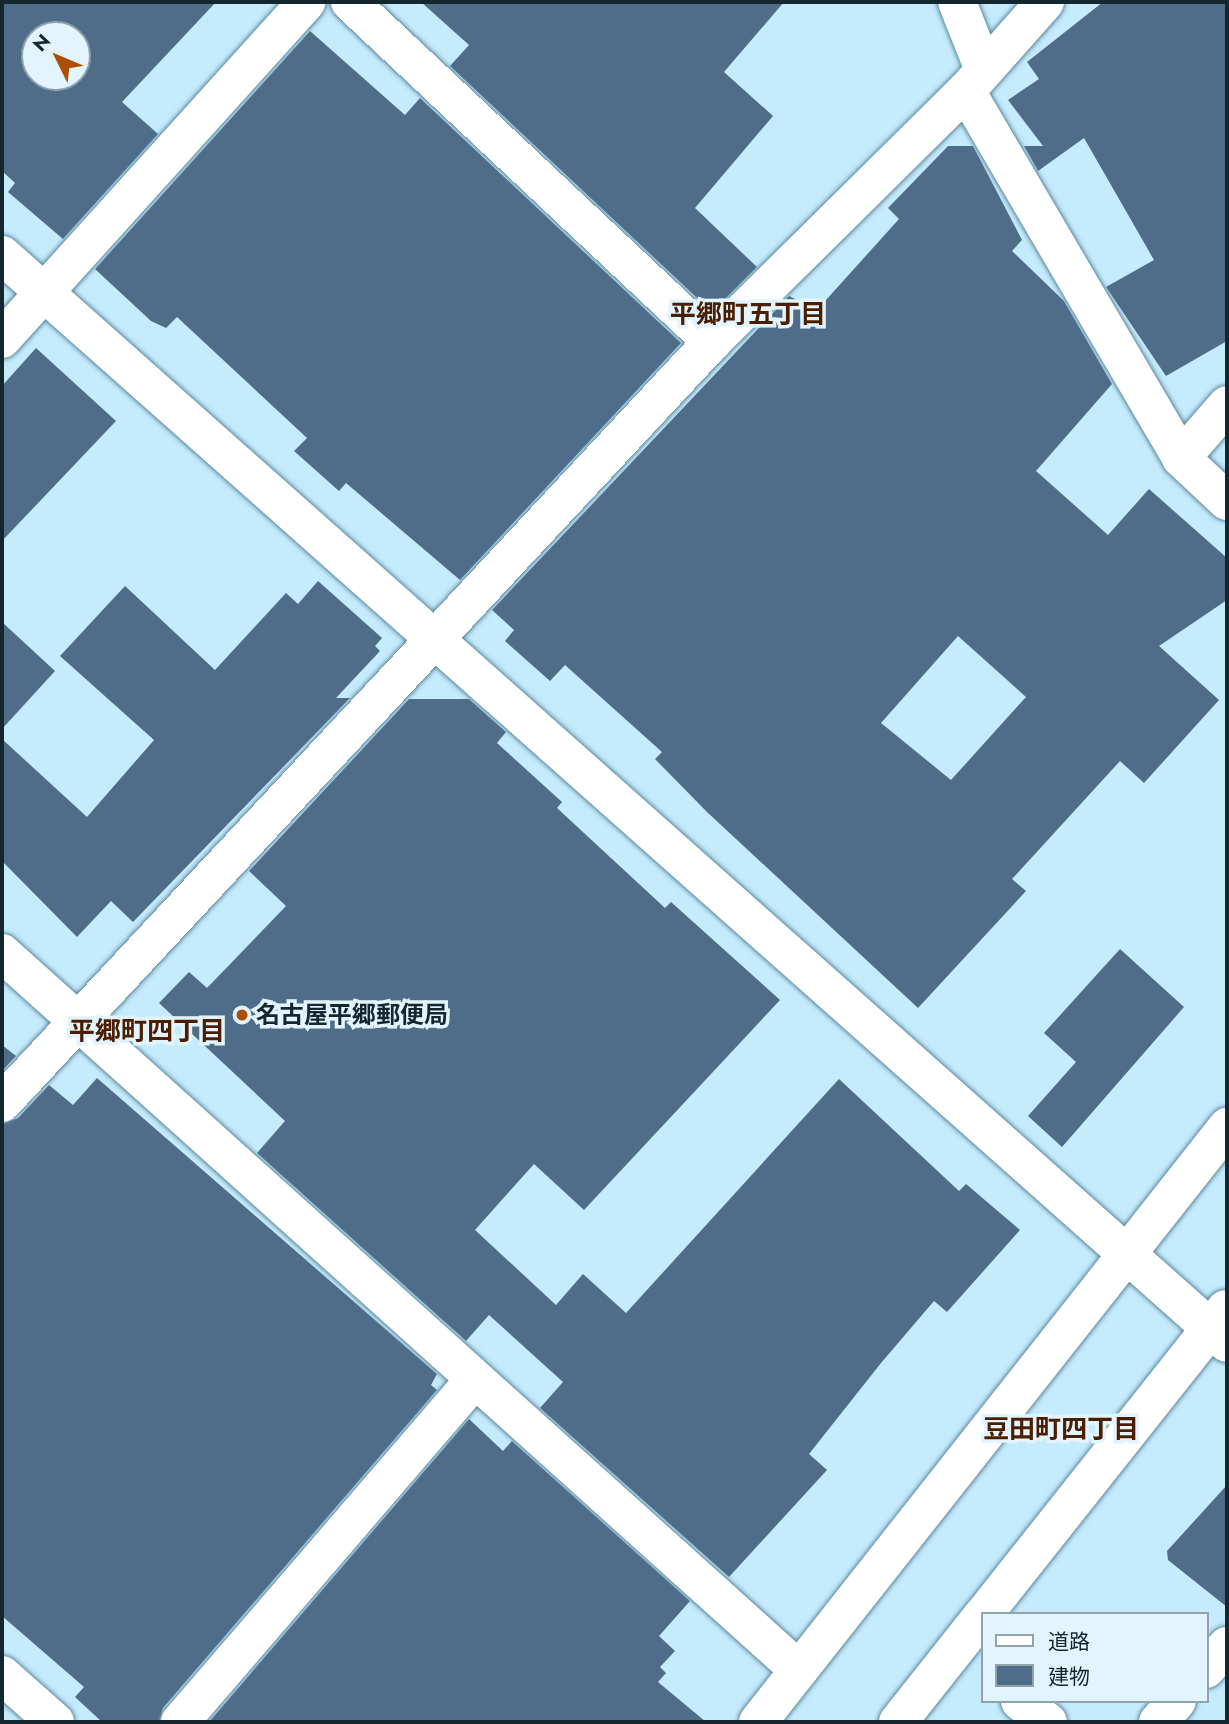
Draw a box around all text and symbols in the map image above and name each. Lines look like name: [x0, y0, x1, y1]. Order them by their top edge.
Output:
north arrow: [21, 21, 91, 91]
text: N: [27, 28, 57, 57]
district label: 平郷町五丁目: [670, 299, 826, 331]
place label: 名古屋平郷郵便局: [256, 1001, 448, 1029]
marker: 名古屋平郷郵便局: [234, 1007, 250, 1023]
district label: 平郷町四丁目: [69, 1016, 225, 1048]
district label: 豆田町四丁目: [983, 1414, 1139, 1446]
legend: [981, 1612, 1208, 1703]
text: 道路: [1048, 1627, 1090, 1657]
text: 建物: [1048, 1662, 1090, 1692]

